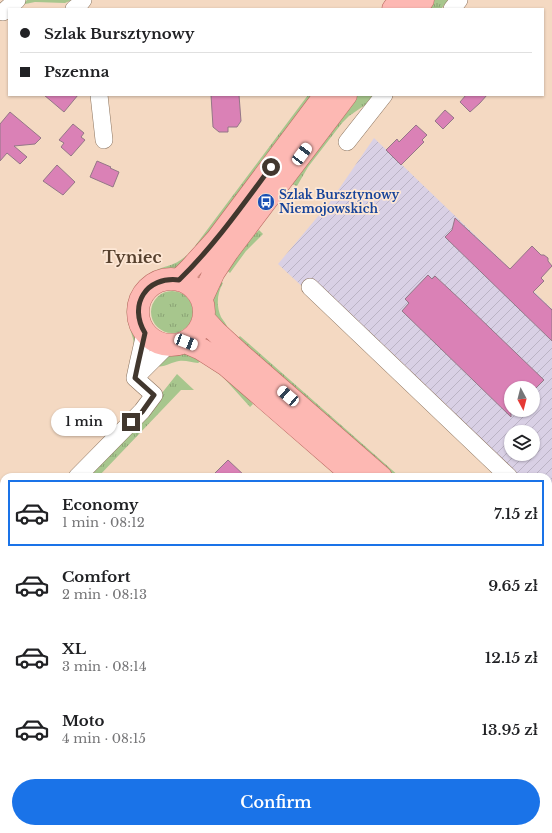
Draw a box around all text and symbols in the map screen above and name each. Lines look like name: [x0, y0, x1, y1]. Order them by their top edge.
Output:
text: Szlak Bursztynowy: [44, 24, 194, 43]
text: Pszenna: [44, 62, 109, 81]
car: [290, 141, 314, 167]
route start: [262, 158, 280, 176]
place label: Szlak Bursztynowy Niemojowskich: [279, 187, 400, 216]
bus stop icon: Szlak Bursztynowy Niemojowskich: [256, 192, 276, 212]
district label: Tyniec: [103, 247, 161, 267]
car: [173, 332, 199, 352]
north arrow: [504, 381, 540, 417]
map controls: [504, 381, 540, 461]
car: [275, 384, 301, 408]
callout: 1 min: [51, 408, 117, 436]
text: 1 min: [65, 413, 103, 430]
route end: [122, 413, 140, 431]
button: layers: [504, 425, 540, 461]
icon: car: [14, 495, 50, 531]
text: Economy: [62, 495, 139, 514]
text: 7.15 zł: [494, 504, 538, 523]
text: 1 min · 08:12: [62, 514, 145, 531]
icon: car: [14, 567, 50, 603]
text: Comfort: [62, 567, 130, 586]
text: 9.65 zł: [488, 576, 538, 595]
text: 2 min · 08:13: [62, 586, 147, 603]
icon: car: [14, 639, 50, 675]
text: XL: [62, 639, 86, 658]
text: 12.15 zł: [485, 648, 538, 667]
text: 3 min · 08:14: [62, 658, 147, 675]
icon: car: [14, 711, 50, 747]
text: Moto: [62, 711, 104, 730]
text: 13.95 zł: [482, 720, 538, 739]
text: 4 min · 08:15: [62, 730, 146, 747]
button: Confirm: [12, 779, 540, 825]

